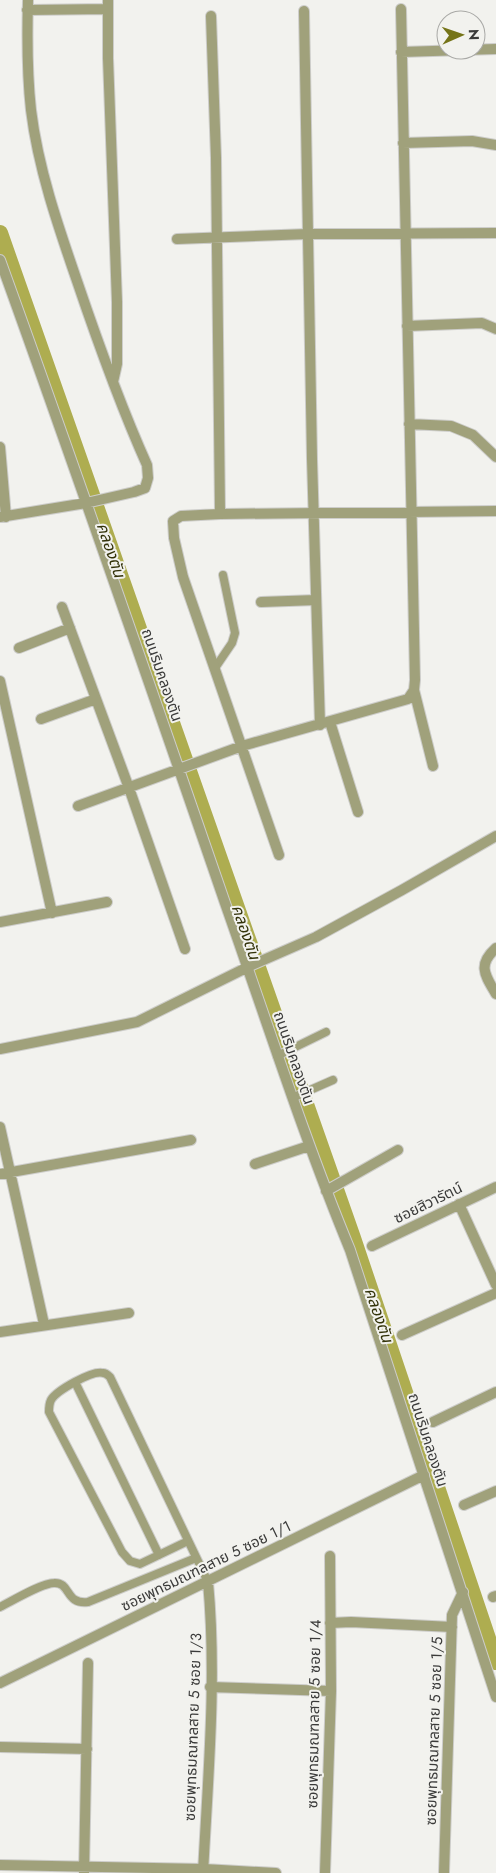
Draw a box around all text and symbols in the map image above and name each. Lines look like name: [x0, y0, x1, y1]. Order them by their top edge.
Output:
north arrow: [436, 10, 486, 60]
text: N: [464, 29, 484, 40]
water label: คลองตัน: [91, 519, 131, 582]
street label: ถนนริมคลองตัน: [136, 625, 188, 725]
water label: คลองตัน: [226, 901, 266, 964]
street label: ถนนริมคลองตัน: [268, 1008, 320, 1108]
street label: ซอยสิวารัตน์: [390, 1177, 466, 1229]
water label: คลองตัน: [359, 1284, 399, 1347]
street label: ถนนริมคลองตัน: [403, 1390, 453, 1490]
street label: ซอยพุทธมณฑลสาย 5 ซอย 1/1: [117, 1515, 295, 1617]
street label: ซอยพุทธมณฑลสาย 5 ซอย 1/4: [301, 1619, 327, 1809]
street label: ซอยพุทธมณฑลสาย 5 ซอย 1/3: [179, 1632, 207, 1822]
street label: ซอยพุทธมณฑลสาย 5 ซอย 1/5: [420, 1636, 448, 1826]

